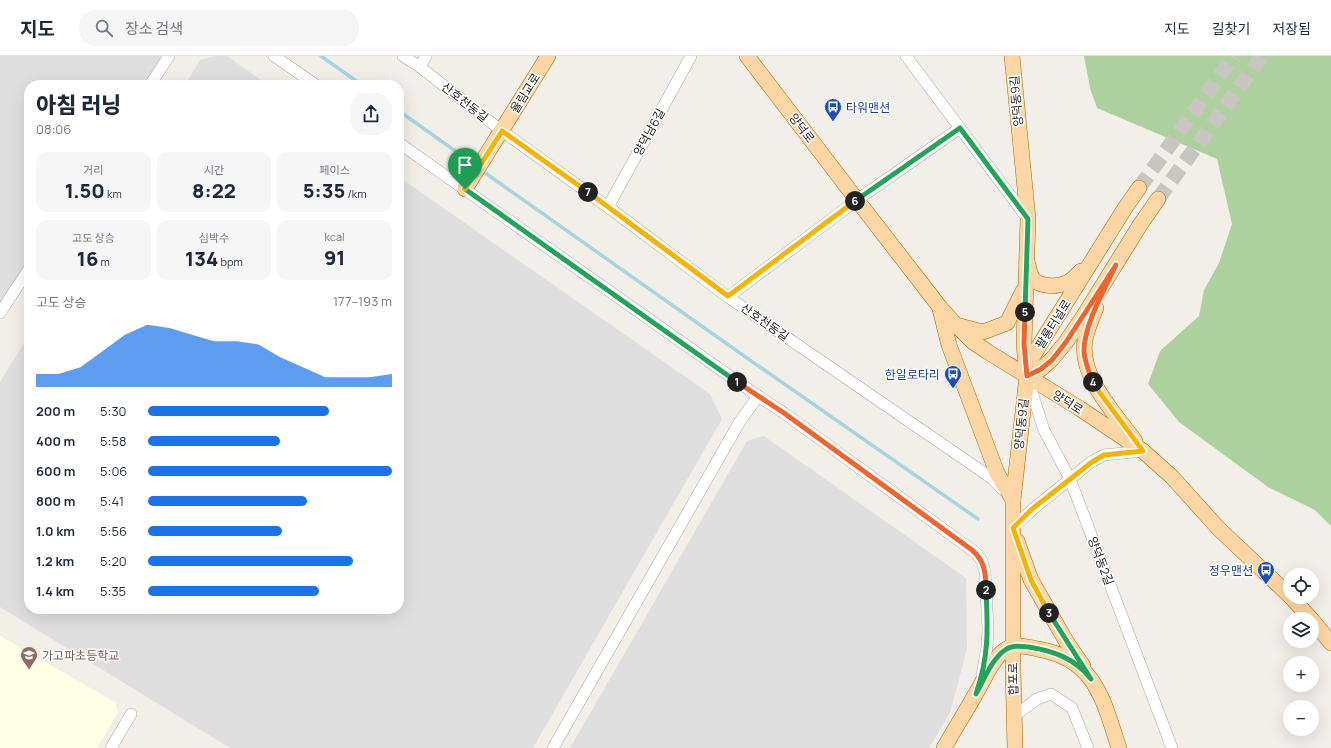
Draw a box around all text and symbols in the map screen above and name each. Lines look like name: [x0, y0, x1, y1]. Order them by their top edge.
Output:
search box: [79, 10, 359, 46]
text: 지도: [20, 16, 55, 42]
icon: search: [93, 17, 115, 39]
text: 장소 검색: [125, 18, 183, 39]
text: 지도: [1164, 19, 1190, 38]
text: 길찾기: [1212, 19, 1250, 38]
text: 저장됨: [1272, 19, 1311, 38]
street label: 율림교로: [506, 70, 544, 116]
street label: 양덕동9길: [1005, 75, 1027, 127]
street label: 산호천동길: [438, 78, 492, 126]
text: 아침 러닝: [36, 90, 121, 120]
button: share: [350, 93, 392, 135]
bus stop icon: 타워맨션: [823, 97, 843, 122]
place label: 타워맨션: [846, 99, 890, 116]
street label: 양덕남6길: [629, 105, 669, 159]
street label: 양덕로: [785, 110, 819, 146]
text: 08:06: [36, 120, 71, 138]
pin: [448, 148, 482, 189]
icon: arrive: [454, 154, 476, 176]
text: 거리: [83, 162, 103, 177]
text: 시간: [204, 162, 224, 177]
text: 페이스: [319, 162, 350, 177]
text: 1.50: [65, 177, 105, 204]
text: 8:22: [192, 177, 236, 204]
text: 5:35: [303, 177, 345, 204]
pin: 7: [578, 182, 598, 202]
text: 7: [585, 184, 591, 199]
text: km: [105, 186, 122, 201]
text: /km: [345, 186, 367, 201]
pin: 6: [845, 191, 865, 211]
text: 6: [852, 193, 858, 208]
text: kcal: [325, 229, 345, 244]
text: 고도 상승: [72, 230, 115, 245]
text: 심박수: [199, 230, 229, 245]
text: 91: [324, 244, 345, 271]
text: 16: [77, 245, 98, 272]
text: 134: [185, 245, 218, 272]
text: m: [98, 254, 110, 269]
text: bpm: [218, 254, 243, 269]
text: 177–193 m: [333, 292, 392, 310]
text: 고도 상승: [36, 293, 86, 311]
street label: 팔룡터널로: [1031, 296, 1075, 352]
street label: 산호천동길: [738, 299, 792, 345]
pin: 5: [1015, 302, 1035, 322]
text: 5: [1022, 304, 1028, 319]
bus stop icon: 한일로타리: [943, 364, 963, 389]
place label: 한일로타리: [885, 366, 940, 383]
pin: 1: [727, 372, 747, 392]
pin: 4: [1083, 372, 1103, 392]
text: 1: [735, 374, 739, 389]
text: 4: [1090, 374, 1096, 389]
street label: 양덕로: [1049, 386, 1087, 418]
street label: 양덕동9길: [1010, 397, 1032, 451]
text: 200 m: [36, 402, 75, 420]
text: 5:30: [100, 402, 127, 420]
text: 400 m: [36, 432, 75, 450]
text: 5:58: [100, 432, 126, 450]
text: 600 m: [36, 462, 75, 480]
text: 5:06: [100, 462, 127, 480]
text: 800 m: [36, 492, 75, 510]
text: 5:41: [100, 492, 124, 510]
text: 1.0 km: [36, 522, 75, 540]
text: 5:56: [100, 522, 127, 540]
street label: 양덕동2길: [1084, 534, 1118, 588]
text: 1.2 km: [36, 552, 74, 570]
text: 5:20: [100, 552, 127, 570]
bus stop icon: 정우맨션: [1256, 560, 1276, 585]
place label: 정우맨션: [1209, 562, 1253, 579]
map controls: [1283, 568, 1319, 736]
button: locate: [1283, 568, 1319, 604]
pin: 2: [976, 580, 996, 600]
text: 1.4 km: [36, 582, 74, 600]
text: 5:35: [100, 582, 126, 600]
text: 2: [983, 582, 989, 597]
pin: 3: [1039, 603, 1059, 623]
text: 3: [1046, 605, 1052, 620]
button: layers: [1283, 612, 1319, 648]
school or university icon: 가고파초등학교: [19, 645, 39, 670]
place label: 가고파초등학교: [42, 647, 119, 664]
button: +: [1283, 656, 1319, 692]
street label: 합포로: [1004, 662, 1022, 696]
button: −: [1283, 700, 1319, 736]

